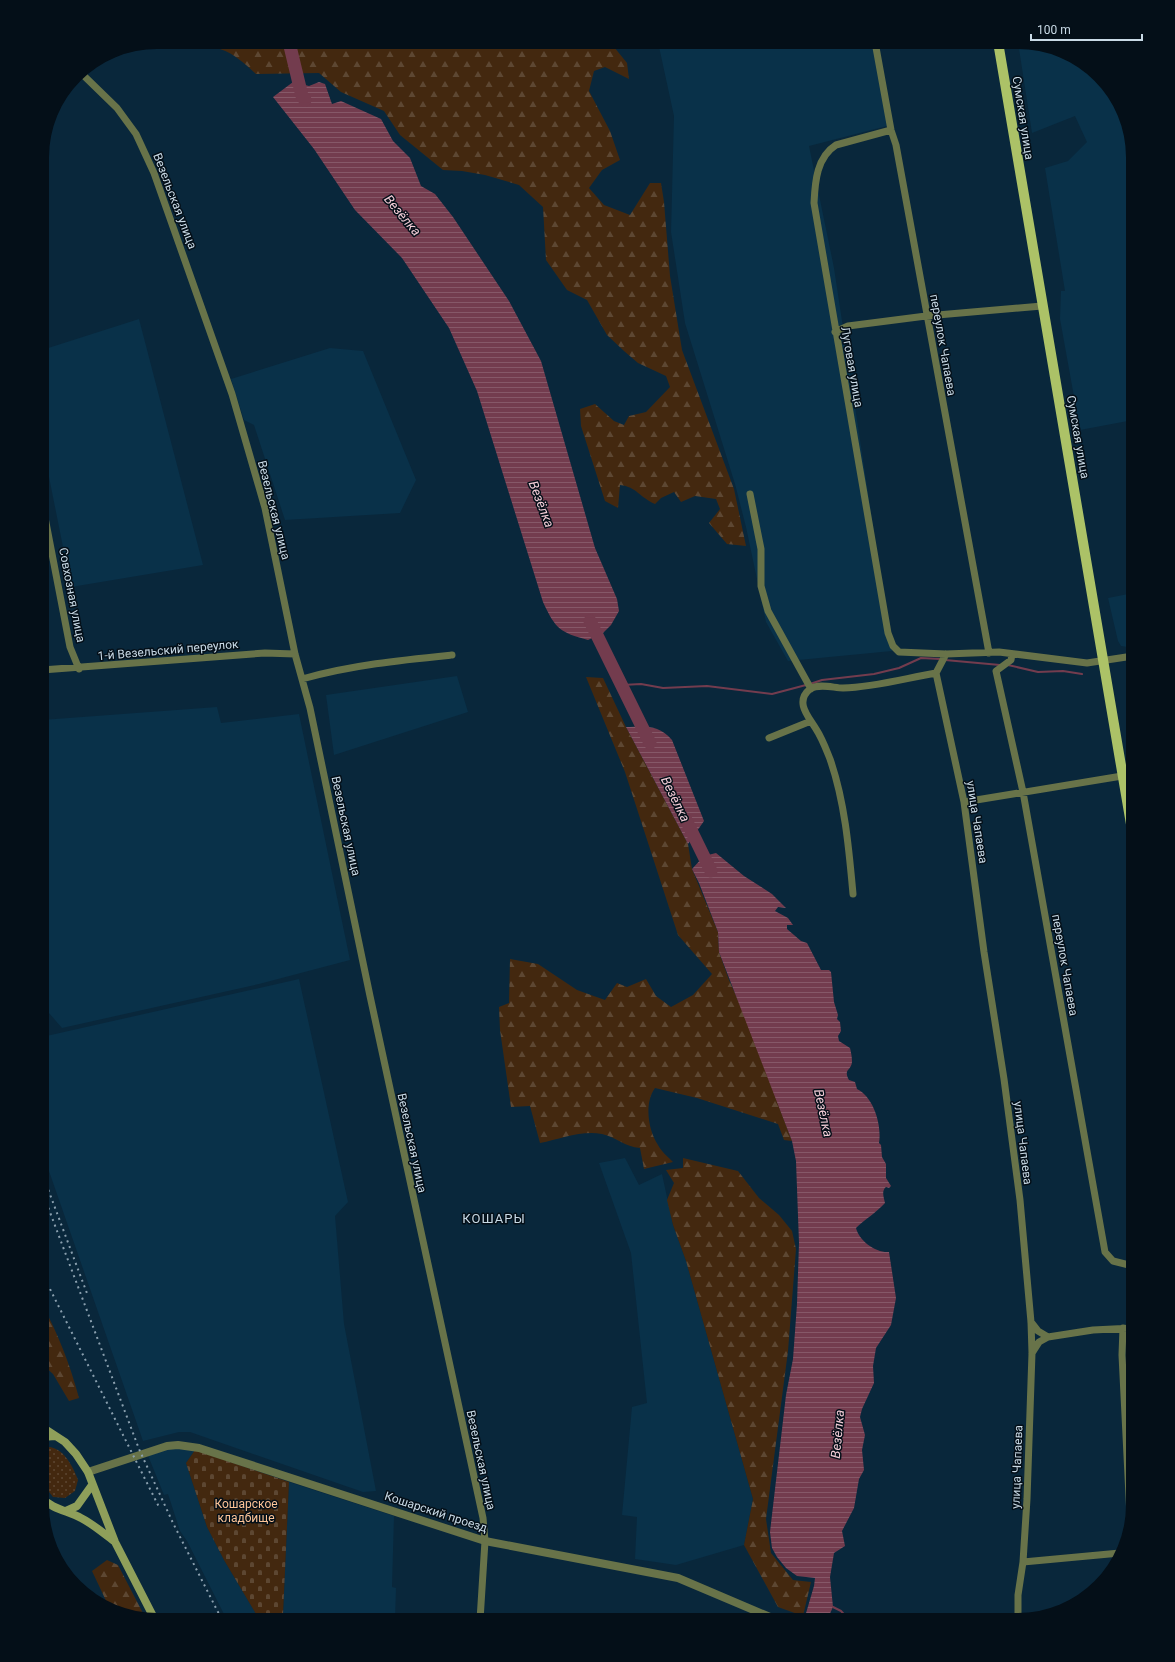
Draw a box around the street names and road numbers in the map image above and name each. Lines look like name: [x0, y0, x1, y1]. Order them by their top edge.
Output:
street label: Сумская улица: [1010, 75, 1036, 161]
street label: Везельская улица: [150, 151, 200, 251]
street label: переулок Чапаева: [927, 293, 959, 397]
street label: Луговая улица: [838, 325, 866, 409]
street label: Сумская улица: [1064, 394, 1092, 480]
street label: Везельская улица: [255, 459, 293, 561]
street label: Совхозная улица: [56, 546, 88, 644]
street label: 1-й Везельский переулок: [97, 637, 240, 663]
street label: Везельская улица: [329, 775, 363, 877]
street label: улица Чапаева: [964, 779, 990, 865]
street label: переулок Чапаева: [1049, 913, 1081, 1017]
street label: Везельская улица: [395, 1092, 429, 1194]
street label: улица Чапаева: [1011, 1101, 1035, 1185]
street label: Везельская улица: [464, 1409, 498, 1511]
street label: улица Чапаева: [1009, 1425, 1025, 1509]
street label: Кошарский проезд: [383, 1489, 489, 1535]

